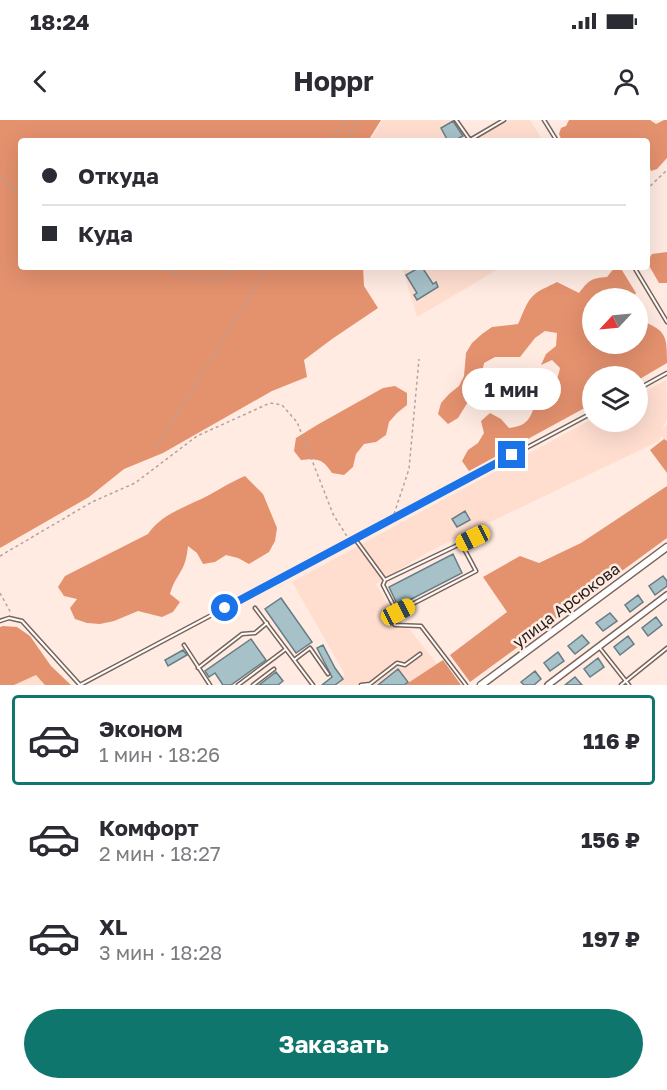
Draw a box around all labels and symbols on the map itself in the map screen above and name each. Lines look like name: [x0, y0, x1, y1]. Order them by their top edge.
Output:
north arrow: [582, 288, 648, 354]
callout: 1 мин: [462, 368, 562, 410]
route end: [498, 441, 525, 468]
car: [453, 522, 493, 554]
street label: улица Арсюкова: [508, 558, 624, 652]
route start: [211, 594, 238, 621]
car: [378, 596, 418, 628]

